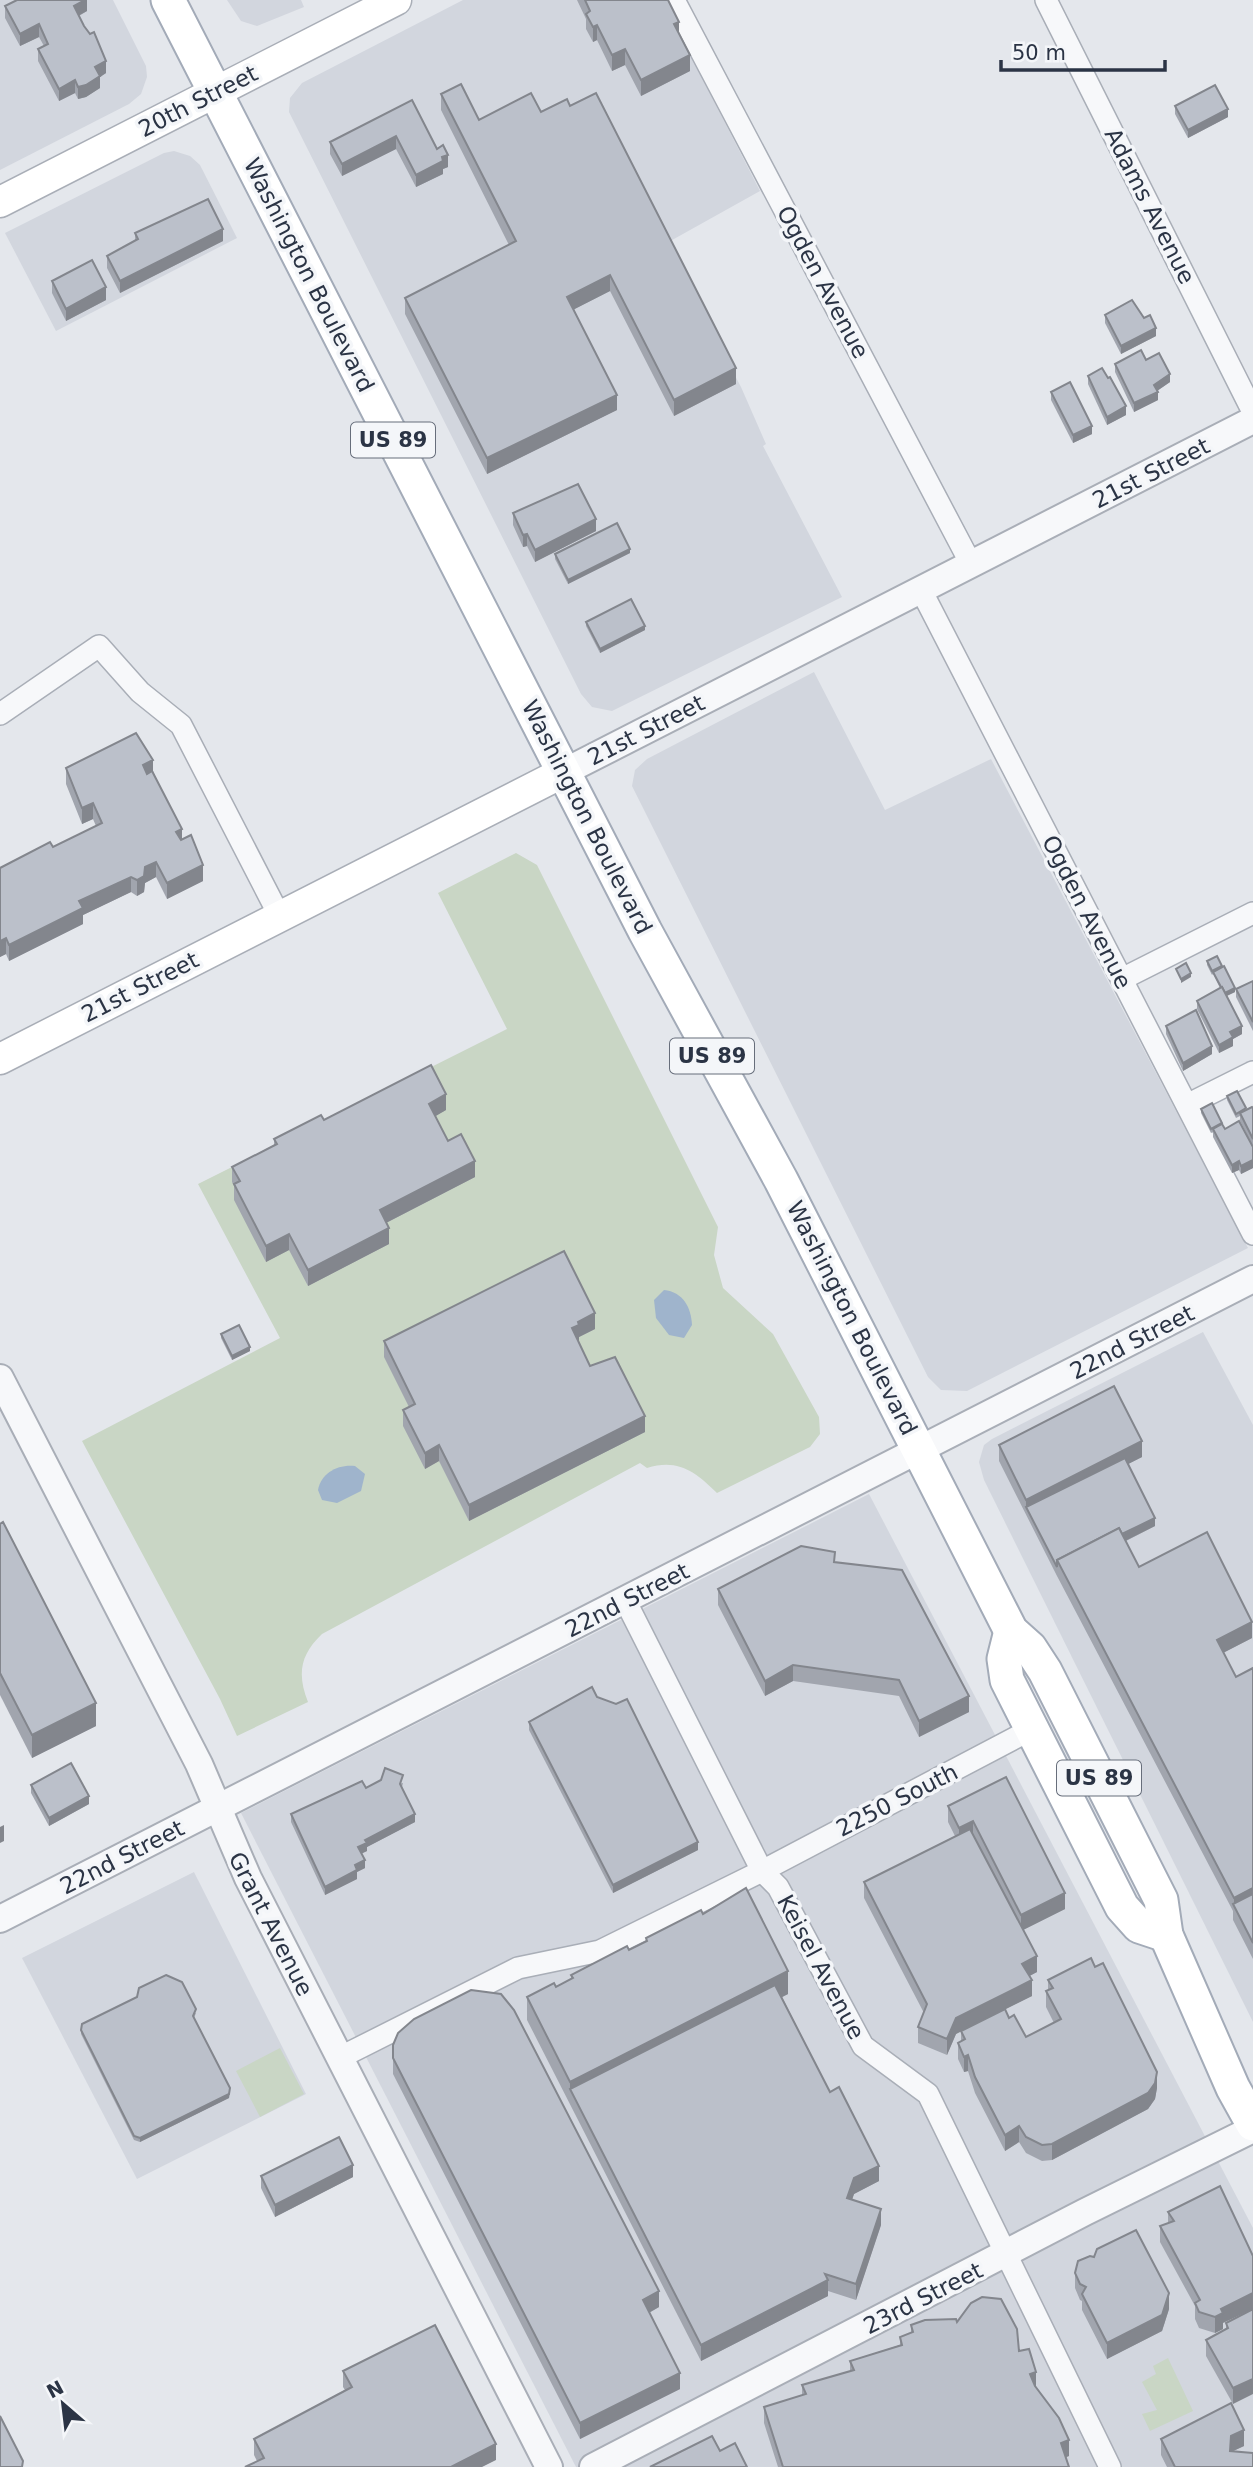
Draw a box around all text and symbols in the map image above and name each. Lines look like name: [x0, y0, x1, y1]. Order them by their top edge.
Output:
scale bar: [1001, 28, 1166, 72]
text: 50 m: [1012, 41, 1066, 65]
street label: 20th Street: [134, 60, 262, 142]
street label: Adams Avenue: [1100, 124, 1200, 288]
street label: Washington Boulevard: [239, 154, 379, 396]
street label: Ogden Avenue: [772, 201, 874, 363]
road number: US 89: [351, 422, 435, 458]
street label: 21st Street: [1088, 432, 1214, 514]
street label: 21st Street: [583, 689, 709, 771]
street label: Washington Boulevard: [517, 696, 657, 938]
street label: Ogden Avenue: [1037, 831, 1137, 993]
street label: 21st Street: [77, 946, 203, 1028]
road number: US 89: [670, 1038, 754, 1074]
street label: Washington Boulevard: [782, 1197, 922, 1439]
street label: 22nd Street: [1066, 1300, 1198, 1384]
street label: 22nd Street: [561, 1558, 693, 1642]
street label: 2250 South: [832, 1758, 962, 1842]
road number: US 89: [1057, 1760, 1141, 1796]
street label: 22nd Street: [56, 1815, 188, 1899]
street label: Grant Avenue: [224, 1848, 318, 2000]
street label: Keisel Avenue: [772, 1890, 870, 2044]
street label: 23rd Street: [859, 2257, 987, 2339]
north arrow: [28, 2369, 98, 2439]
text: N: [43, 2376, 67, 2402]

